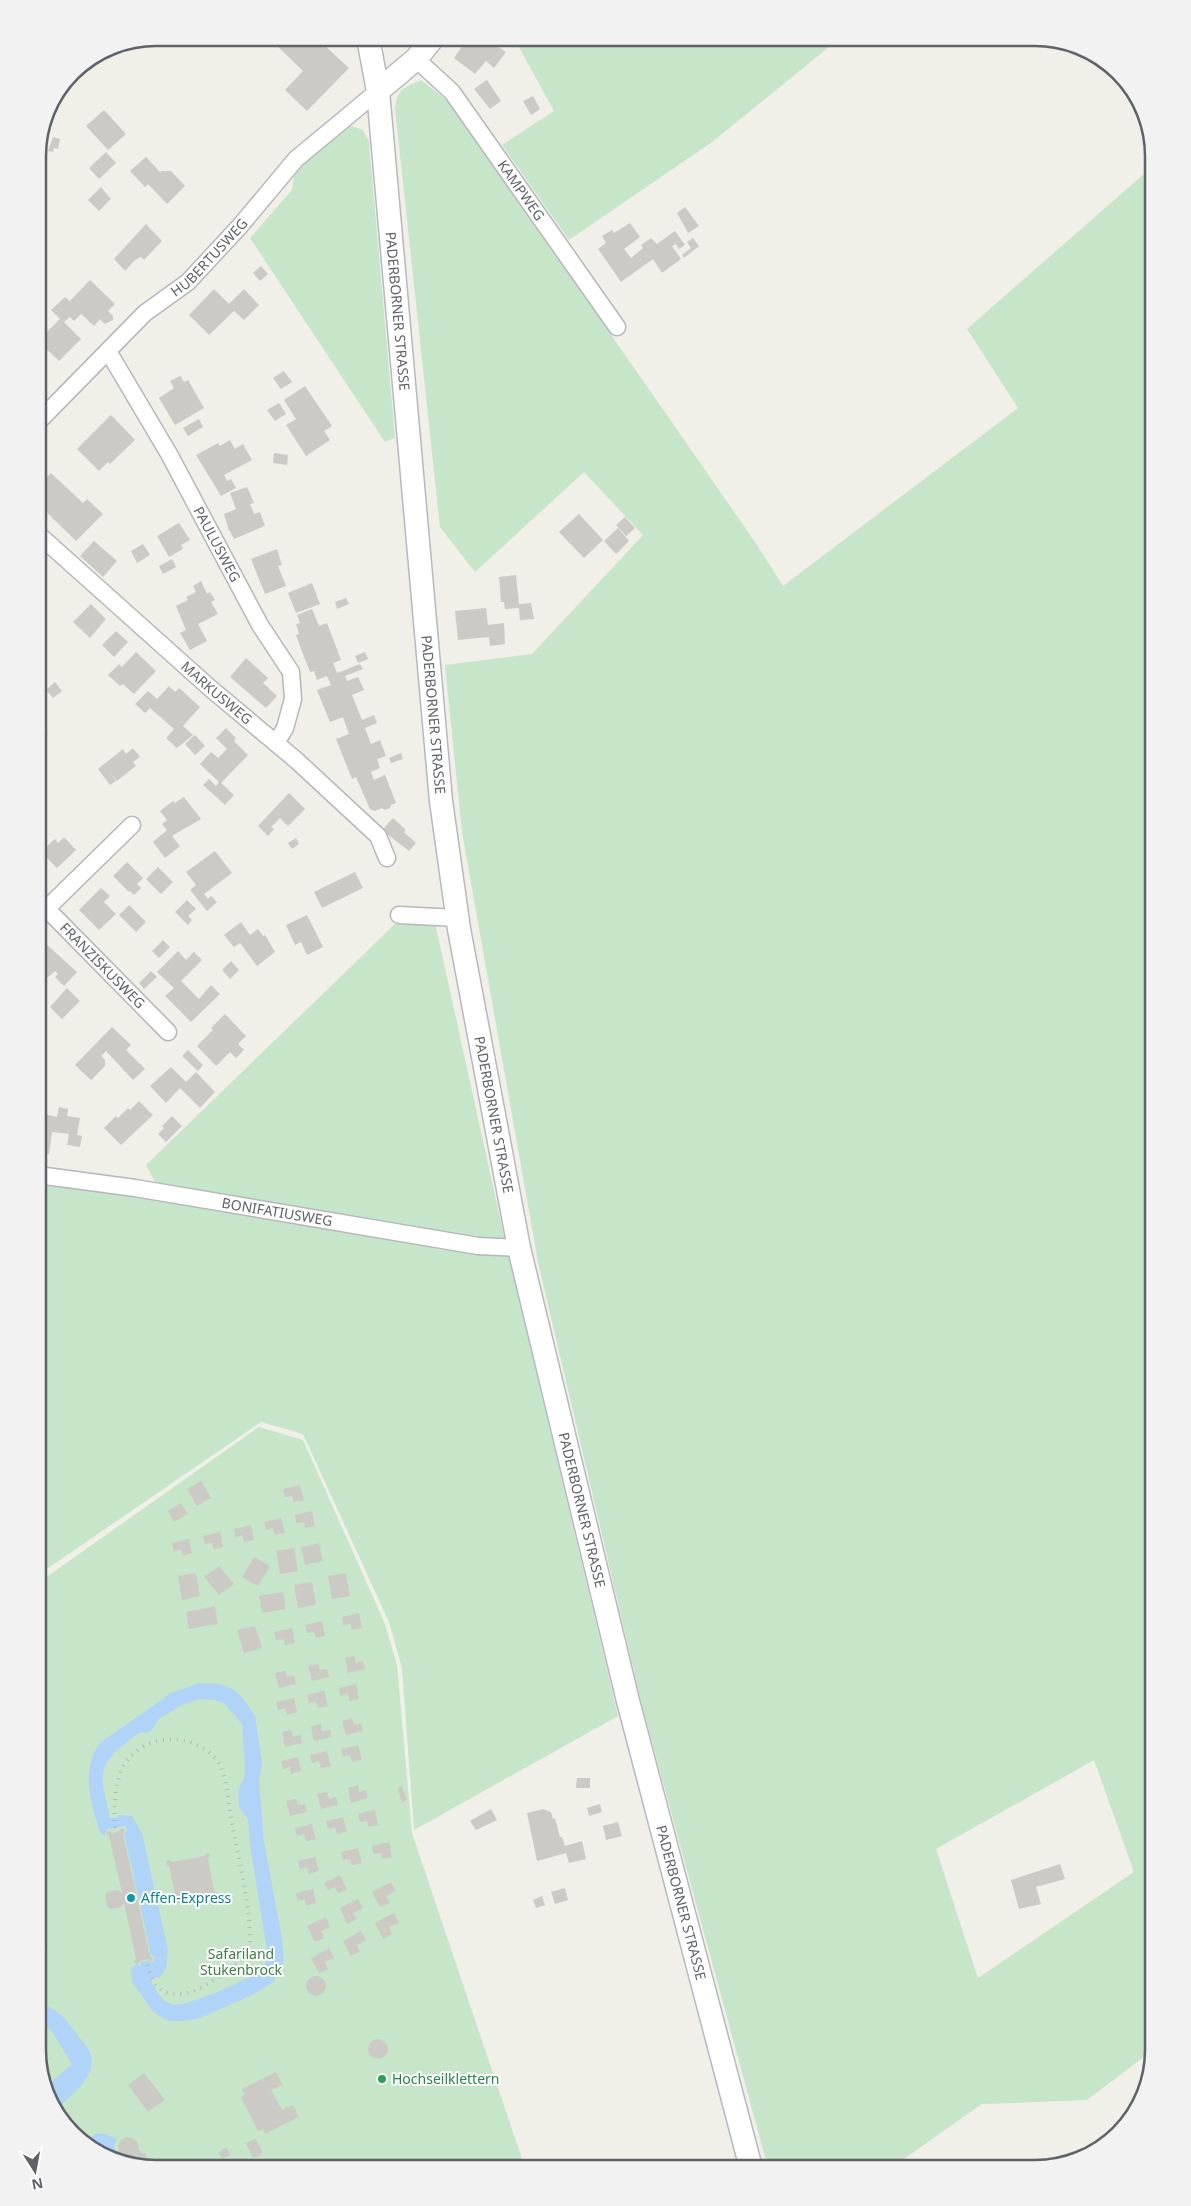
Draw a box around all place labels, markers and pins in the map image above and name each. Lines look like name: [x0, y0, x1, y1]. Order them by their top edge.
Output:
place label: Affen-Express: [141, 1888, 232, 1907]
marker: Affen-Express: [125, 1892, 137, 1904]
place label: Hochseilklettern: [392, 2069, 499, 2088]
marker: Hochseilklettern: [376, 2073, 388, 2085]

